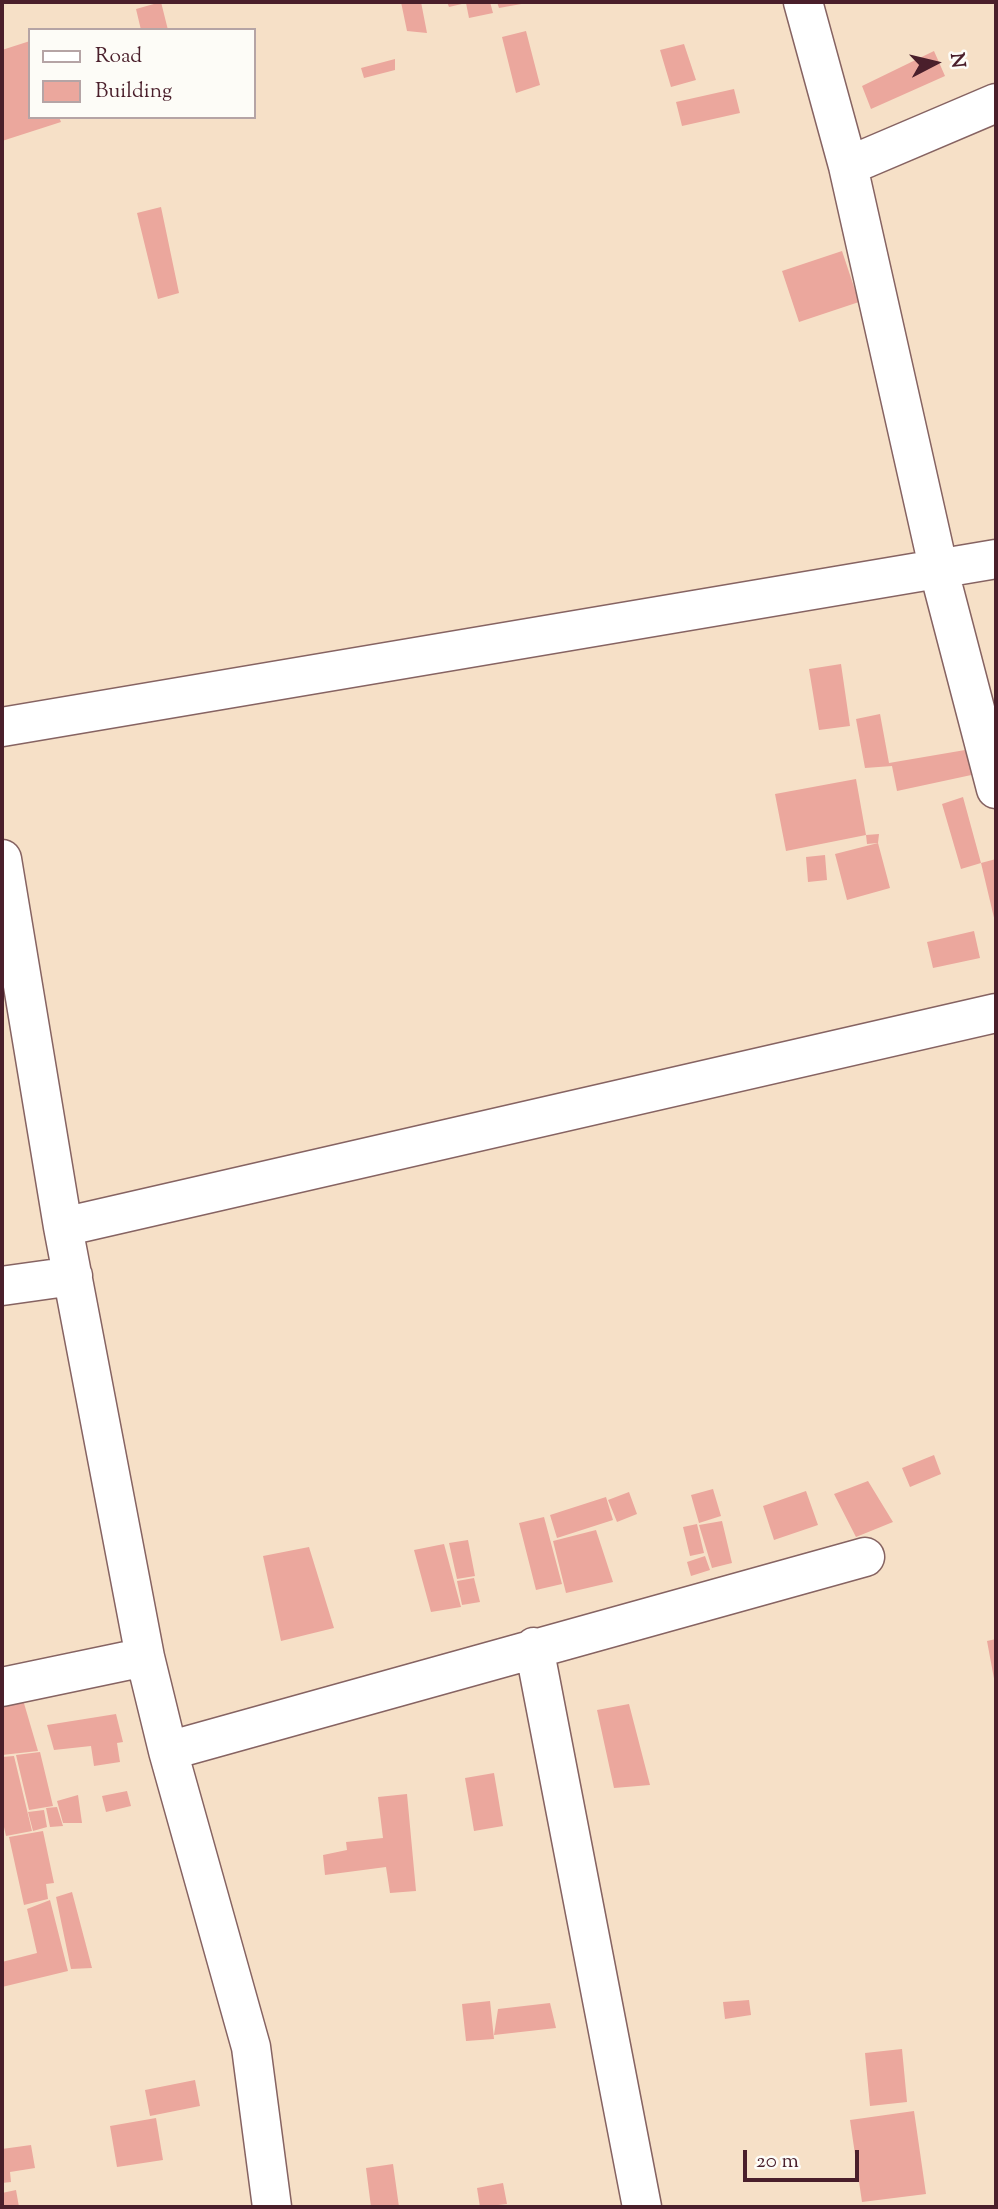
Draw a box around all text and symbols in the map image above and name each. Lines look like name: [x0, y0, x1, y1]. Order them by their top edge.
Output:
legend: [28, 28, 256, 119]
north arrow: [900, 28, 970, 98]
text: Road: [95, 42, 142, 72]
text: N: [942, 51, 971, 70]
text: Building: [95, 77, 172, 107]
scale bar: [746, 2136, 862, 2180]
text: 20 m: [756, 2147, 799, 2177]

